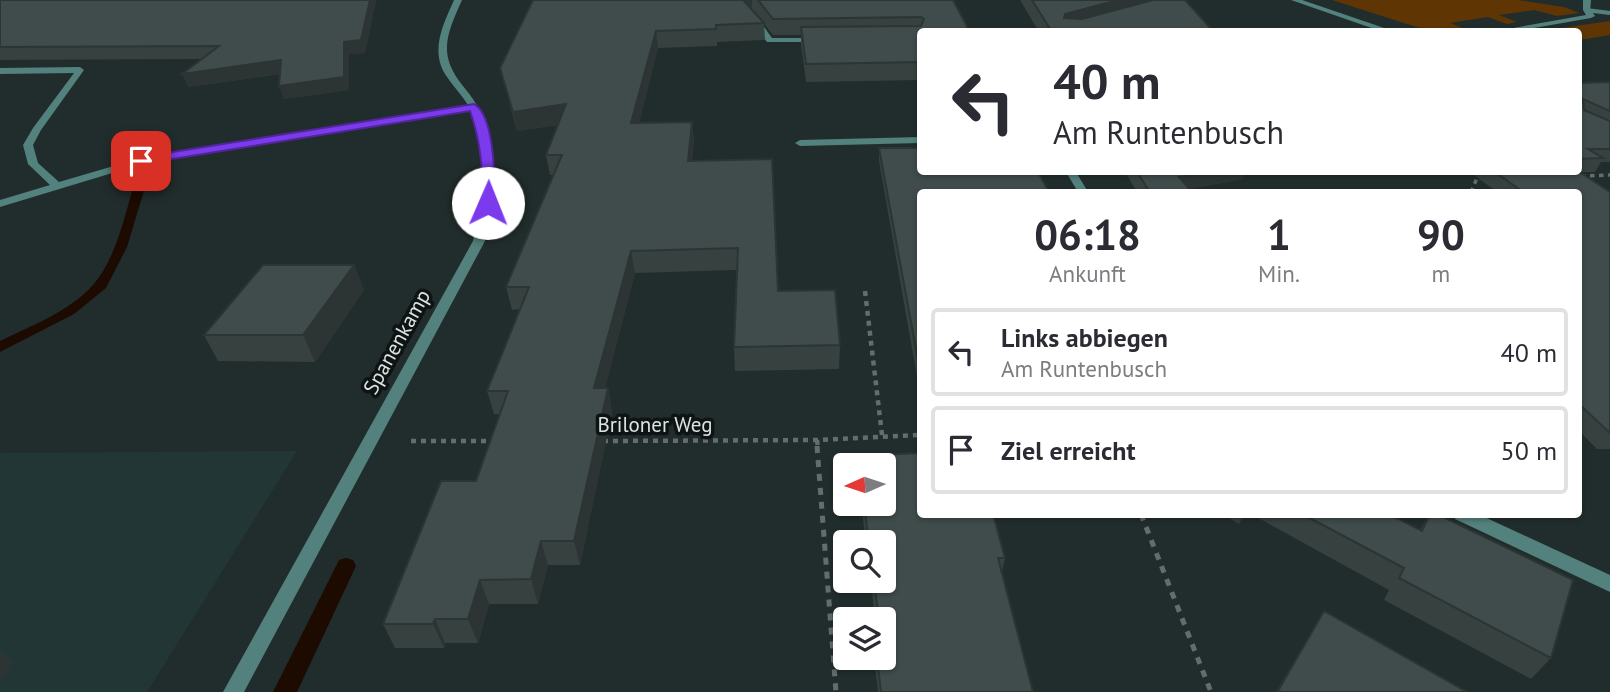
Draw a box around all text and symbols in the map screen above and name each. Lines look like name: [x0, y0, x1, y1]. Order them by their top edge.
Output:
text: 40 m: [1053, 49, 1160, 113]
icon: left: [938, 56, 1029, 147]
text: Am Runtenbusch: [1053, 111, 1284, 153]
pin: [111, 131, 171, 191]
icon: arrive: [122, 142, 160, 180]
position arrow: [451, 166, 525, 240]
text: 06:18: [1034, 207, 1141, 262]
text: 1: [1267, 207, 1291, 262]
text: 90: [1417, 207, 1465, 262]
text: Ankunft: [1049, 259, 1126, 288]
text: Min.: [1258, 259, 1300, 288]
text: m: [1432, 259, 1450, 288]
street label: Spanenkamp: [357, 285, 436, 399]
text: Links abbiegen: [1001, 321, 1168, 354]
icon: left: [942, 333, 980, 371]
text: 40 m: [1501, 336, 1557, 369]
text: Am Runtenbusch: [1001, 354, 1167, 383]
street label: Briloner Weg: [597, 411, 713, 438]
icon: arrive: [942, 431, 980, 469]
text: Ziel erreicht: [1001, 434, 1136, 467]
text: 50 m: [1501, 434, 1557, 467]
north arrow: [833, 453, 896, 516]
map controls: [833, 453, 896, 670]
button: search: [833, 530, 896, 593]
button: layers: [833, 607, 896, 670]

